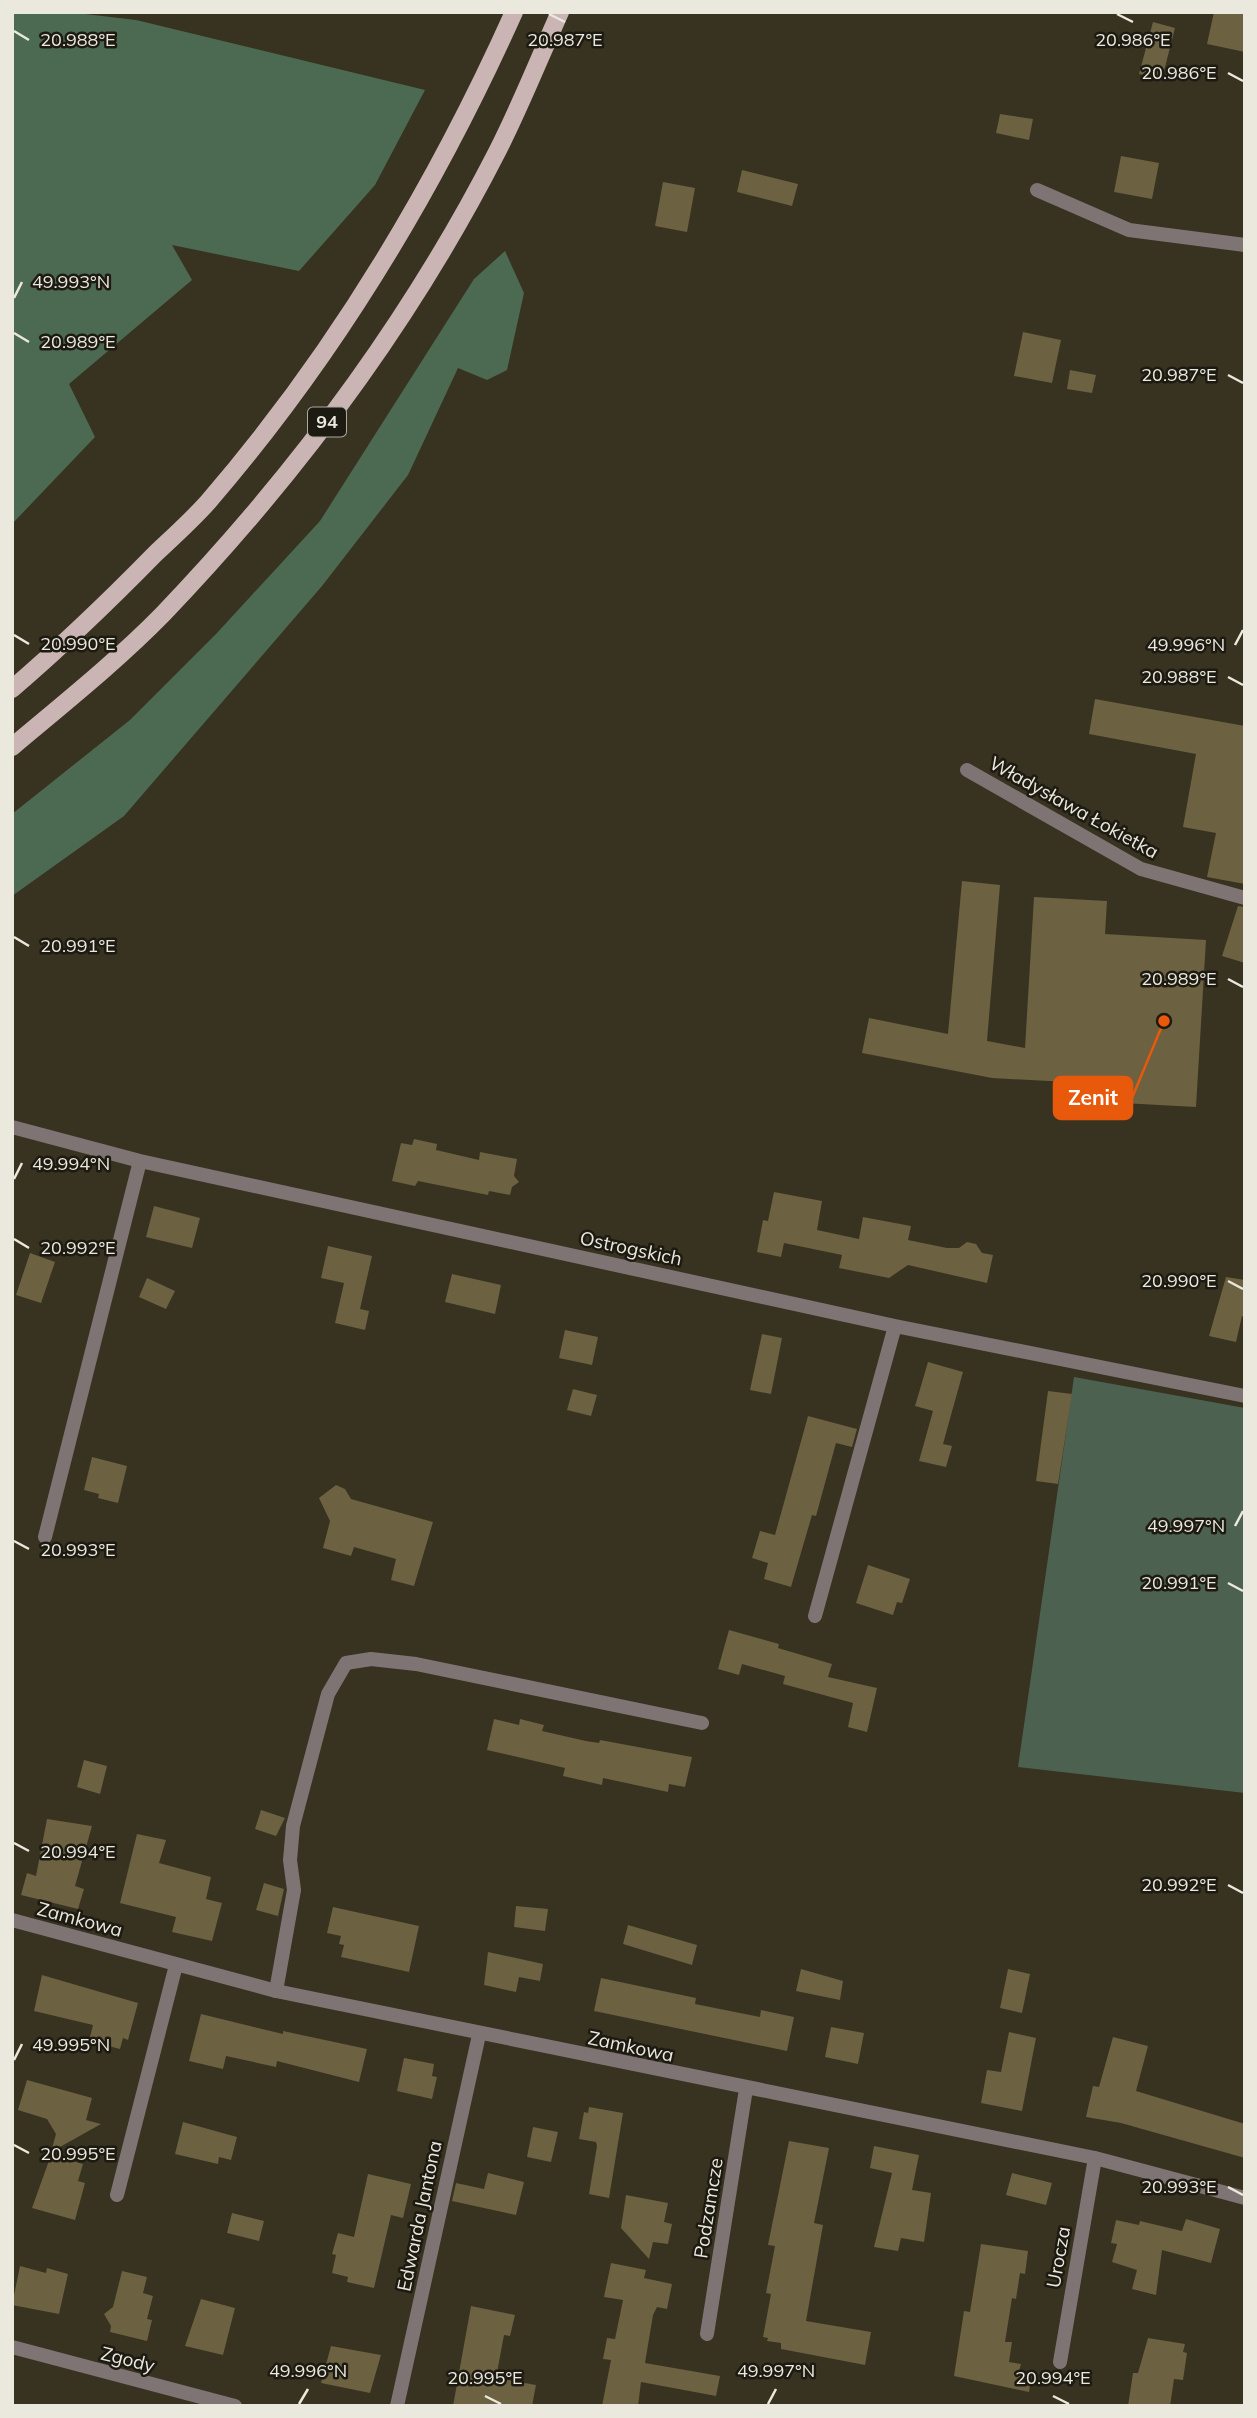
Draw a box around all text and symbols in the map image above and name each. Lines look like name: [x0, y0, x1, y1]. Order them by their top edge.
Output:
text: 20.988°E: [40, 28, 116, 51]
text: 20.987°E: [527, 28, 603, 51]
text: 20.986°E: [1095, 28, 1171, 51]
text: 20.986°E: [1141, 61, 1217, 84]
text: 49.993°N: [32, 270, 110, 293]
text: 20.989°E: [40, 330, 116, 353]
text: 20.987°E: [1141, 363, 1217, 386]
road number: 94: [308, 408, 346, 436]
text: 20.990°E: [40, 632, 116, 655]
text: 49.996°N: [1147, 633, 1225, 656]
text: 20.988°E: [1141, 665, 1217, 688]
street label: Władysława Łokietka: [985, 751, 1163, 863]
text: 20.991°E: [40, 934, 116, 957]
text: 20.989°E: [1141, 967, 1217, 990]
callout: Zenit: [1054, 1077, 1132, 1119]
text: Zenit: [1068, 1084, 1118, 1110]
text: 49.994°N: [32, 1152, 110, 1175]
street label: Ostrogskich: [578, 1225, 684, 1271]
text: 20.992°E: [40, 1236, 116, 1259]
text: 20.990°E: [1141, 1269, 1217, 1292]
text: 49.997°N: [1147, 1514, 1225, 1537]
text: 20.993°E: [40, 1538, 116, 1561]
text: 20.991°E: [1141, 1571, 1217, 1594]
text: 20.994°E: [40, 1840, 116, 1863]
text: 20.992°E: [1141, 1873, 1217, 1896]
street label: Zamkowa: [35, 1896, 125, 1942]
street label: Zamkowa: [586, 2025, 676, 2067]
text: 49.995°N: [32, 2033, 110, 2056]
street label: Edwarda Jantona: [391, 2138, 447, 2294]
text: 20.995°E: [40, 2142, 116, 2165]
street label: Podzamcze: [688, 2156, 728, 2260]
text: 20.993°E: [1141, 2175, 1217, 2198]
street label: Urocza: [1041, 2224, 1075, 2290]
street label: Zgody: [98, 2341, 158, 2377]
text: 49.996°N: [269, 2359, 347, 2382]
text: 49.997°N: [737, 2359, 815, 2382]
text: 20.995°E: [447, 2366, 523, 2389]
text: 20.994°E: [1015, 2366, 1091, 2389]

